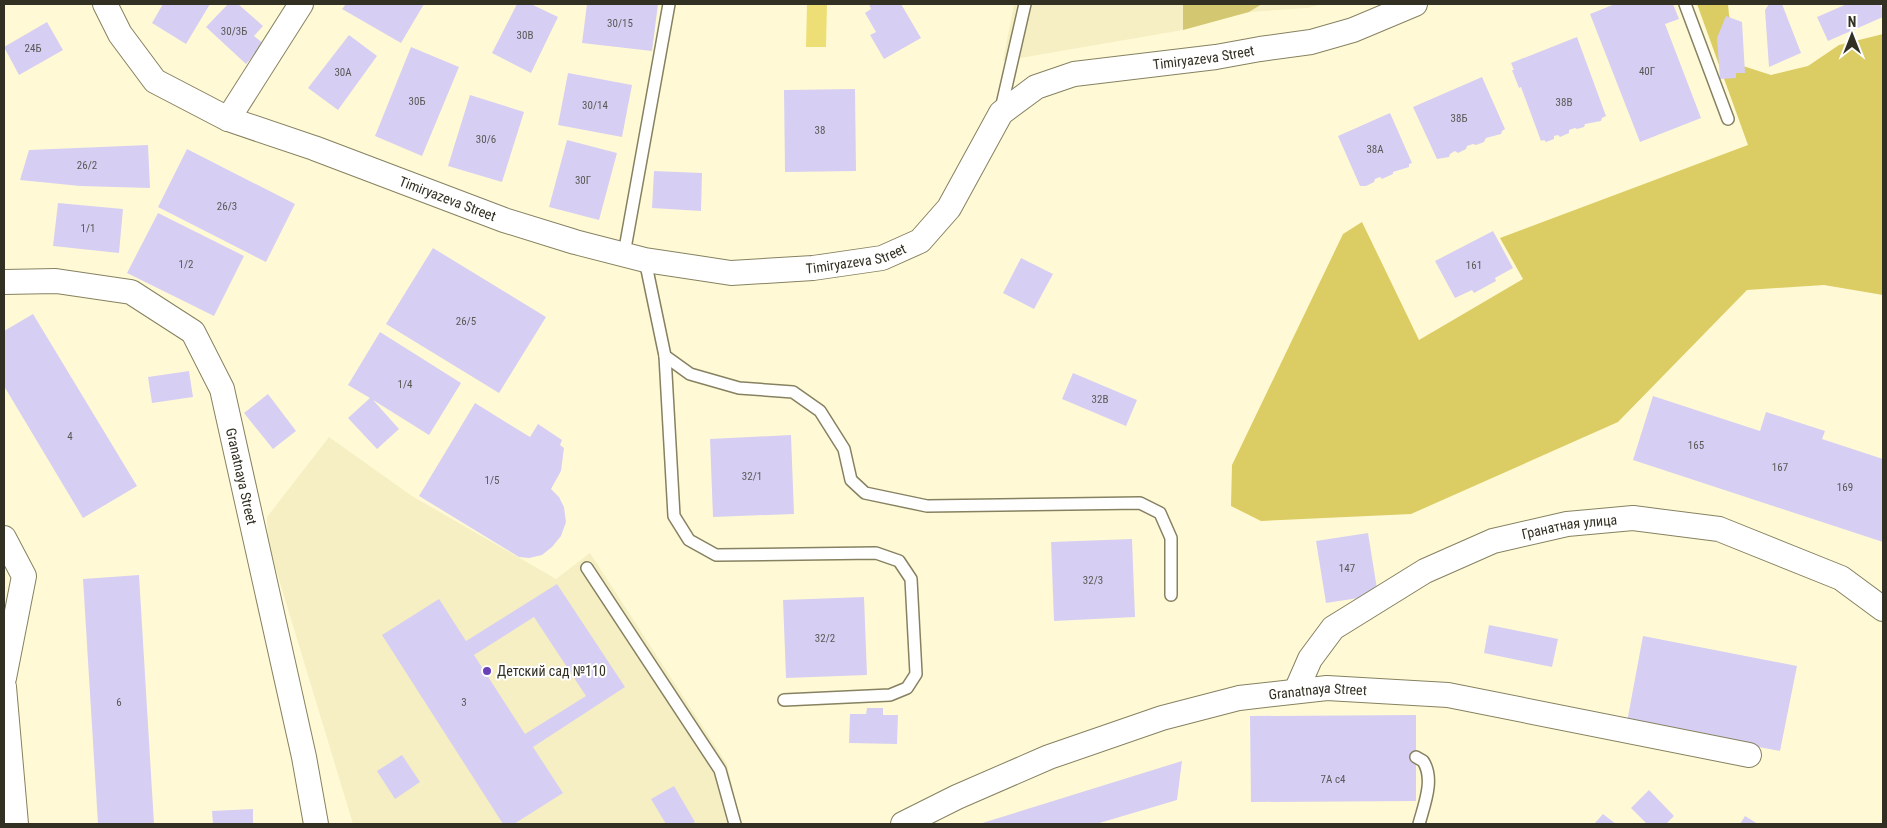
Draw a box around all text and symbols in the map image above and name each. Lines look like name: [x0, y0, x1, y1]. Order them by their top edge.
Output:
north arrow: [1827, 10, 1877, 60]
text: N: [1848, 14, 1856, 30]
house number: 30/15: [607, 17, 633, 30]
house number: 30/3Б: [221, 25, 247, 38]
house number: 30В: [517, 29, 533, 42]
house number: 24Б: [25, 42, 41, 55]
street label: Timiryazeva Street: [1152, 42, 1255, 73]
house number: 40Г: [1639, 65, 1655, 78]
house number: 30А: [334, 66, 352, 79]
house number: 30Б: [409, 95, 425, 108]
house number: 38В: [1556, 96, 1572, 109]
house number: 30/14: [582, 99, 608, 112]
house number: 38Б: [1451, 112, 1467, 125]
house number: 38: [815, 124, 825, 137]
house number: 30/6: [476, 133, 496, 146]
house number: 38А: [1366, 143, 1384, 156]
house number: 26/2: [77, 159, 97, 172]
street label: Timiryazeva Street: [397, 173, 498, 224]
house number: 30Г: [575, 174, 591, 187]
house number: 26/3: [217, 200, 237, 213]
house number: 1/1: [81, 222, 95, 235]
street label: Timiryazeva Street: [805, 240, 908, 276]
house number: 1/2: [179, 258, 193, 271]
house number: 161: [1466, 259, 1482, 272]
house number: 26/5: [456, 315, 476, 328]
house number: 1/4: [398, 378, 413, 391]
house number: 32В: [1092, 393, 1108, 406]
street label: Granatnaya Street: [223, 426, 260, 526]
house number: 4: [67, 430, 73, 443]
house number: 165: [1688, 439, 1704, 452]
house number: 167: [1772, 461, 1788, 474]
house number: 32/1: [742, 470, 762, 483]
house number: 1/5: [485, 474, 499, 487]
house number: 169: [1837, 481, 1853, 494]
street label: Гранатная улица: [1520, 511, 1618, 542]
house number: 147: [1339, 562, 1355, 575]
house number: 32/3: [1083, 574, 1103, 587]
house number: 32/2: [815, 632, 835, 645]
place label: Детский сад №110: [497, 663, 606, 679]
marker: Детский сад №110: [481, 665, 493, 677]
street label: Granatnaya Street: [1268, 680, 1367, 703]
house number: 6: [116, 696, 122, 709]
house number: 3: [461, 696, 467, 709]
house number: 7А с4: [1321, 773, 1346, 786]

